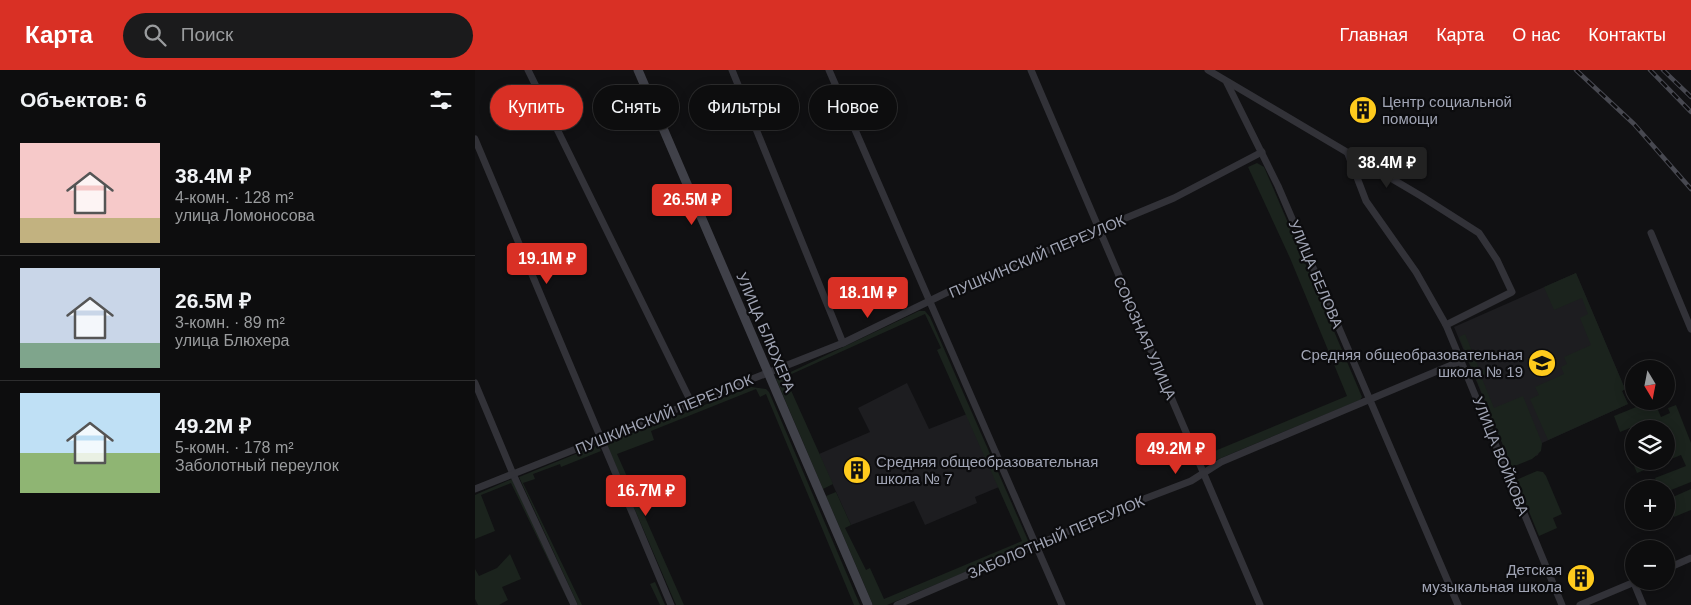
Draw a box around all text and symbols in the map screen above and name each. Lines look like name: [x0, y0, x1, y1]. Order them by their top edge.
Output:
search box: [123, 13, 473, 58]
text: Карта: [25, 21, 93, 48]
icon: search: [141, 21, 169, 49]
text: Поиск: [181, 24, 233, 45]
text: Главная: [1340, 25, 1408, 45]
text: Карта: [1436, 25, 1484, 45]
text: О нас: [1512, 25, 1560, 45]
text: Контакты: [1588, 25, 1666, 45]
chip: Купить: [490, 85, 583, 130]
chip: Снять: [593, 85, 679, 130]
chip: Фильтры: [689, 85, 799, 130]
chip: Новое: [809, 85, 897, 130]
icon: filters: [427, 86, 455, 114]
text: Объектов: 6: [20, 88, 147, 111]
place label: Центр социальной помощи: [1382, 93, 1512, 127]
building icon: Центр социальной помощи: [1348, 95, 1378, 125]
pin: 38.4M ₽: [1341, 146, 1433, 189]
text: 38.4M ₽: [1358, 154, 1416, 171]
icon: home: [60, 163, 120, 223]
text: 38.4M ₽: [175, 164, 251, 187]
pin: 26.5M ₽: [646, 184, 738, 226]
text: 4-комн. · 128 m²: [175, 189, 294, 206]
text: 26.5M ₽: [663, 191, 721, 208]
text: улица Ломоносова: [175, 207, 315, 224]
street label: ПУШКИНСКИЙ ПЕРЕУЛОК: [946, 211, 1128, 301]
street label: УЛИЦА БЕЛОВА: [1286, 217, 1346, 331]
pin: 19.1M ₽: [501, 242, 593, 285]
text: 19.1M ₽: [518, 250, 576, 267]
street label: УЛИЦА БЛЮХЕРА: [733, 270, 799, 394]
street label: СОЮЗНАЯ УЛИЦА: [1110, 274, 1180, 402]
pin: 18.1M ₽: [822, 276, 914, 319]
text: 18.1M ₽: [839, 284, 897, 301]
icon: home: [60, 288, 120, 348]
text: 26.5M ₽: [175, 289, 251, 312]
text: 3-комн. · 89 m²: [175, 314, 285, 331]
text: улица Блюхера: [175, 332, 289, 349]
place label: Средняя общеобразовательная школа № 19: [1301, 346, 1523, 380]
school or university icon: Средняя общеобразовательная школа № 19: [1527, 348, 1557, 378]
north arrow: [1625, 360, 1675, 410]
map controls: [1625, 360, 1675, 590]
street label: ПУШКИНСКИЙ ПЕРЕУЛОК: [573, 370, 755, 457]
street label: УЛИЦА ВОЙКОВА: [1469, 394, 1533, 518]
icon: home: [60, 413, 120, 473]
text: 49.2M ₽: [175, 414, 251, 437]
button: layers: [1625, 420, 1675, 470]
pin: 49.2M ₽: [1130, 432, 1222, 475]
text: 5-комн. · 178 m²: [175, 439, 294, 456]
text: 49.2M ₽: [1147, 440, 1205, 457]
place label: Средняя общеобразовательная школа № 7: [876, 453, 1098, 487]
building icon: Средняя общеобразовательная школа № 7: [842, 455, 872, 485]
text: Заболотный переулок: [175, 457, 339, 474]
pin: 16.7M ₽: [600, 474, 692, 517]
button: +: [1625, 480, 1675, 530]
text: 16.7M ₽: [617, 482, 675, 499]
street label: ЗАБОЛОТНЫЙ ПЕРЕУЛОК: [965, 492, 1147, 582]
button: −: [1625, 540, 1675, 590]
place label: Детская музыкальная школа: [1422, 561, 1563, 595]
building icon: Детская музыкальная школа: [1566, 563, 1596, 593]

